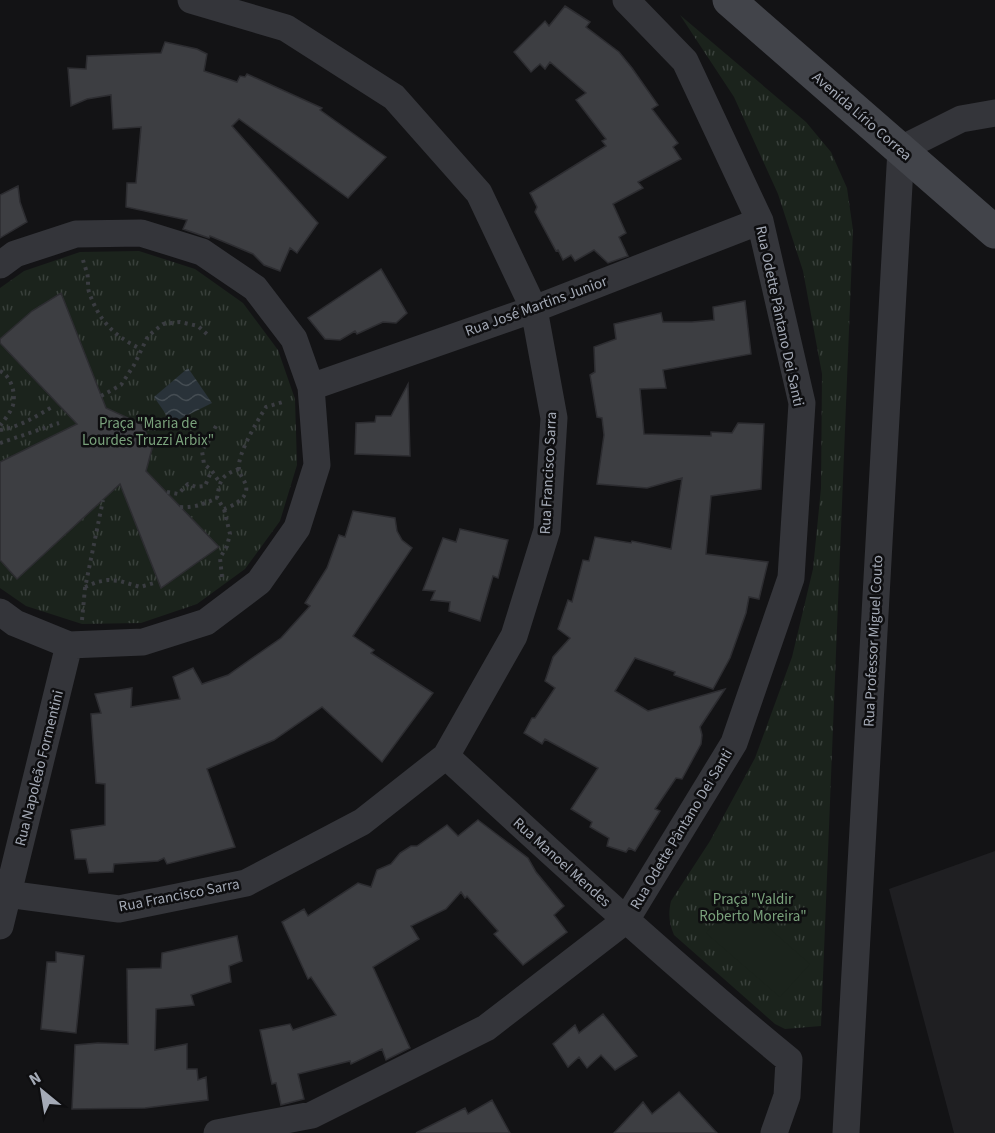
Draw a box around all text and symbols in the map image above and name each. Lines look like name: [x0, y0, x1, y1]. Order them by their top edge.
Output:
street label: Avenida Lírio Correa: [807, 67, 916, 166]
street label: Rua Odette Pântano Dei Santi: [750, 224, 809, 408]
street label: Rua José Martins Junior: [462, 271, 611, 342]
street label: Rua Francisco Sarra: [535, 411, 562, 535]
park label: Praça "Maria de Lourdes Truzzi Arbix": [82, 413, 214, 451]
street label: Rua Professor Miguel Couto: [859, 555, 888, 727]
street label: Rua Napoleão Formentini: [10, 688, 69, 848]
street label: Rua Odette Pântano Dei Santi: [625, 745, 738, 914]
street label: Rua Manoel Mendes: [508, 813, 615, 912]
street label: Rua Francisco Sarra: [117, 873, 241, 917]
park label: Praça "Valdir Roberto Moreira": [699, 889, 807, 927]
north arrow: [12, 1061, 72, 1121]
text: N: [25, 1067, 45, 1091]

